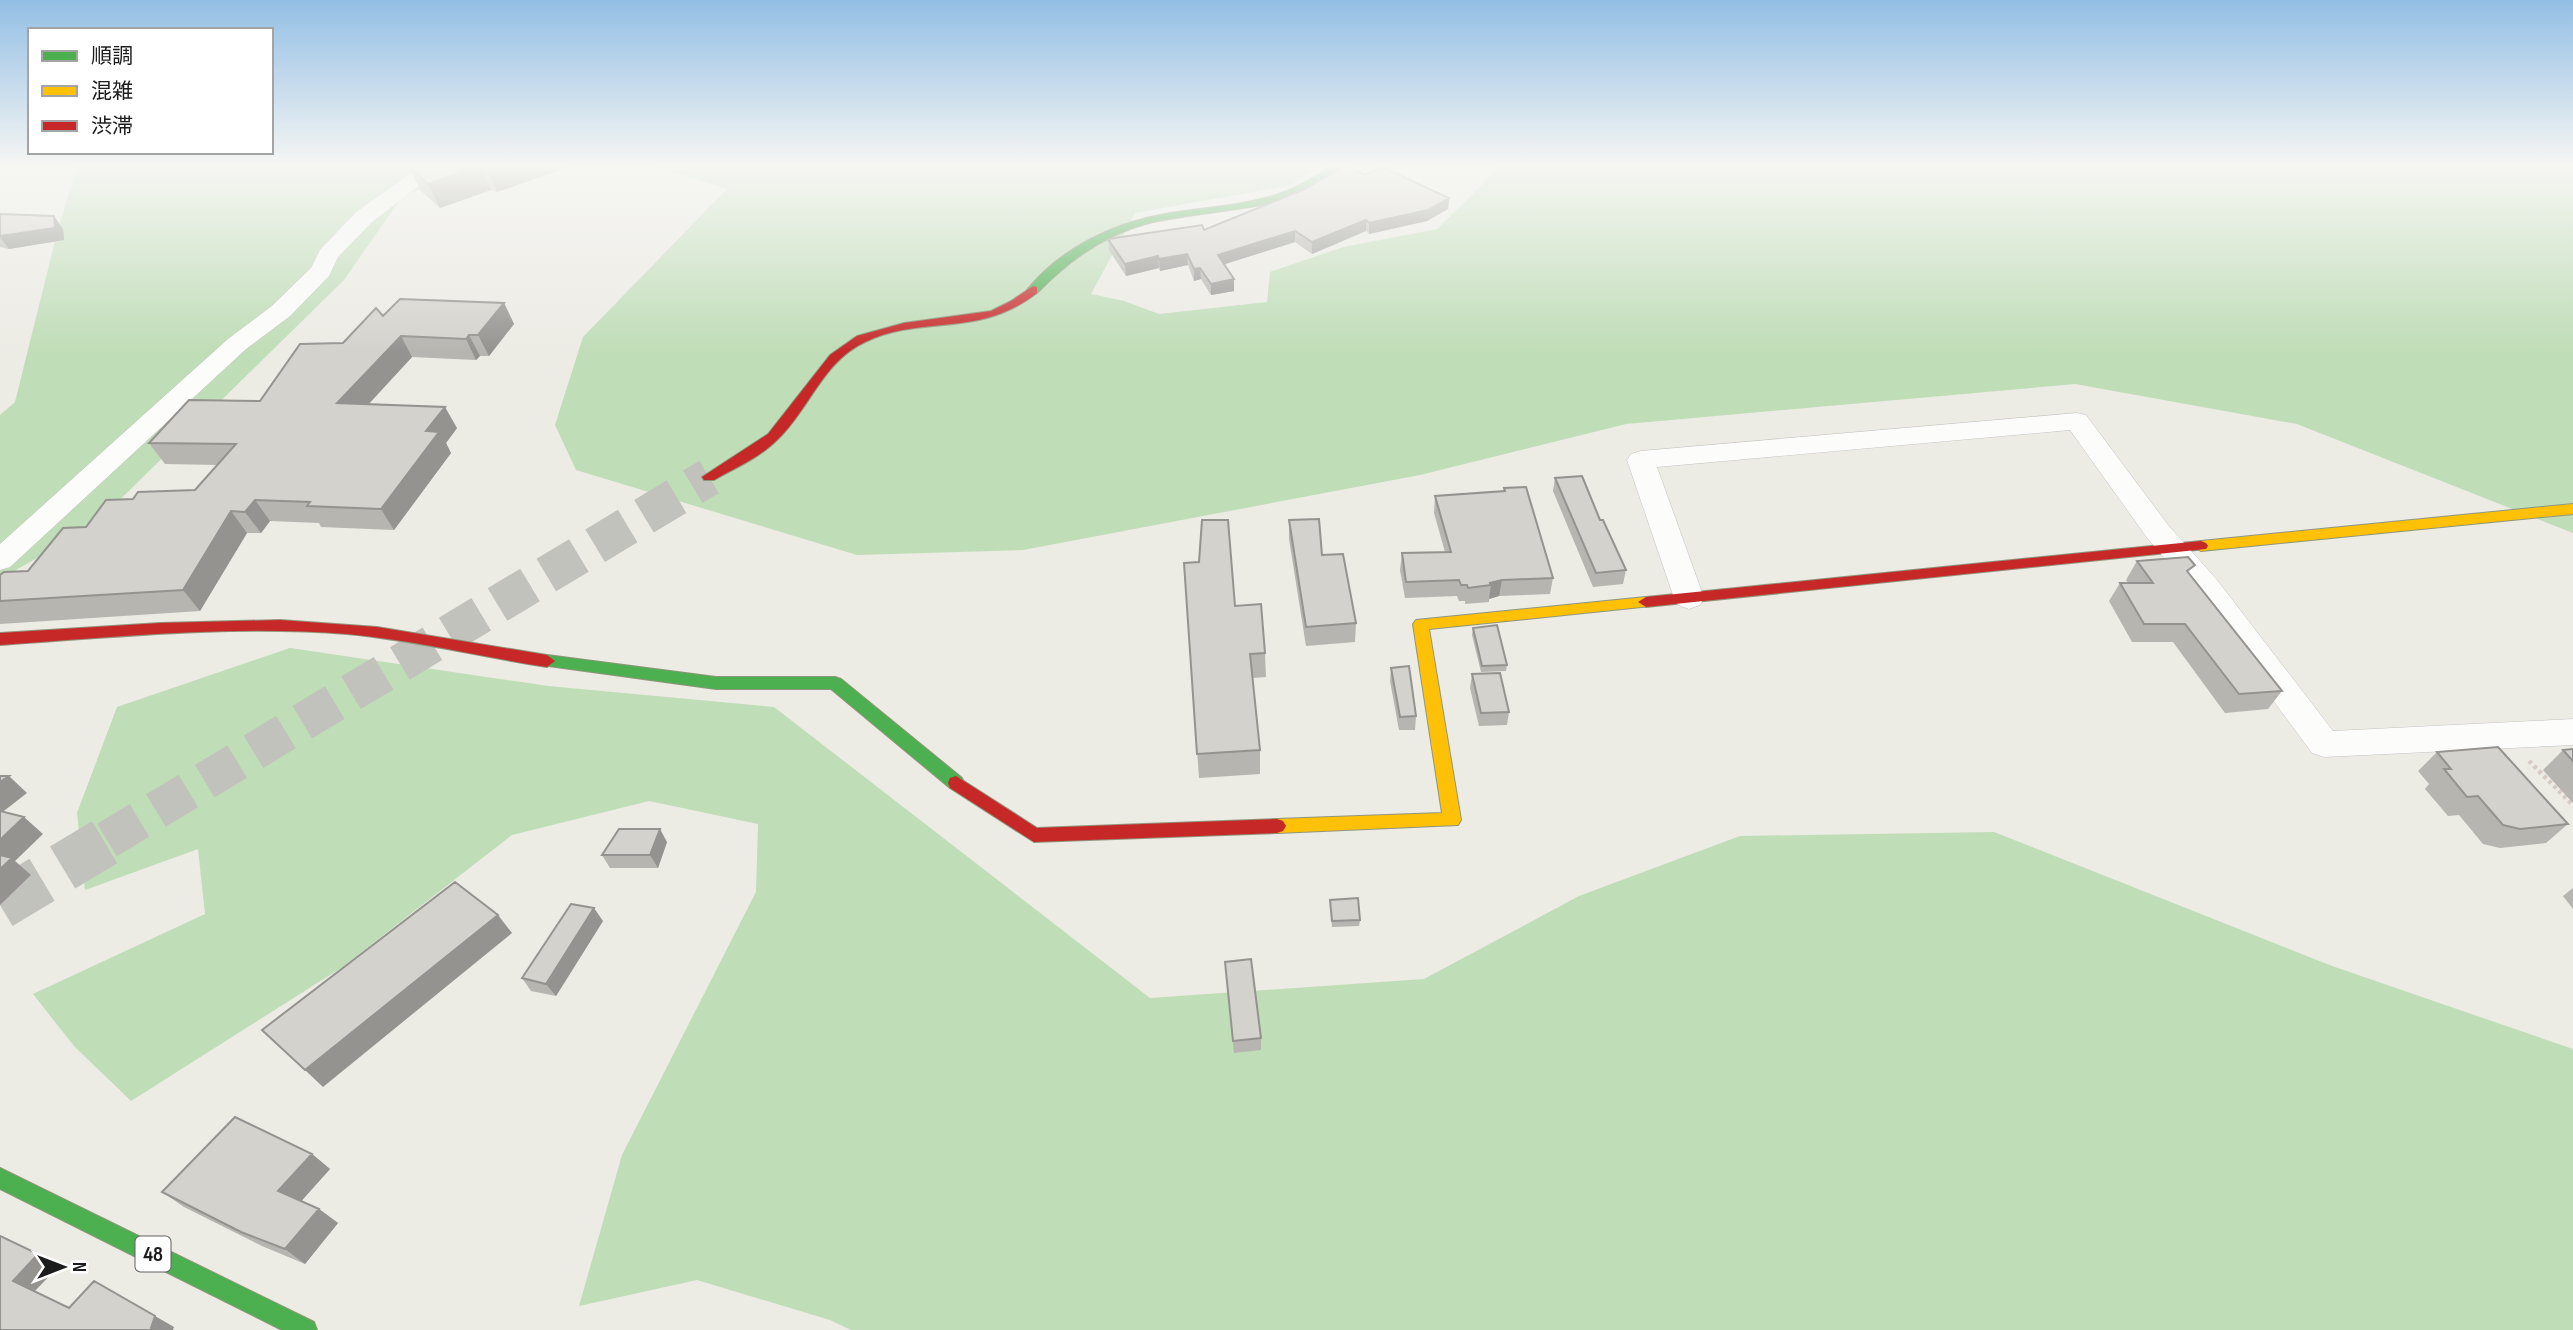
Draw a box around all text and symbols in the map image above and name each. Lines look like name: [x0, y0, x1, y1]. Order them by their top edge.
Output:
legend: [28, 28, 273, 154]
text: 順調: [91, 44, 133, 69]
text: 混雑: [91, 79, 133, 104]
text: 渋滞: [91, 114, 133, 139]
north arrow: [28, 1232, 98, 1302]
road number: 48: [136, 1236, 170, 1272]
text: N: [67, 1262, 90, 1272]

